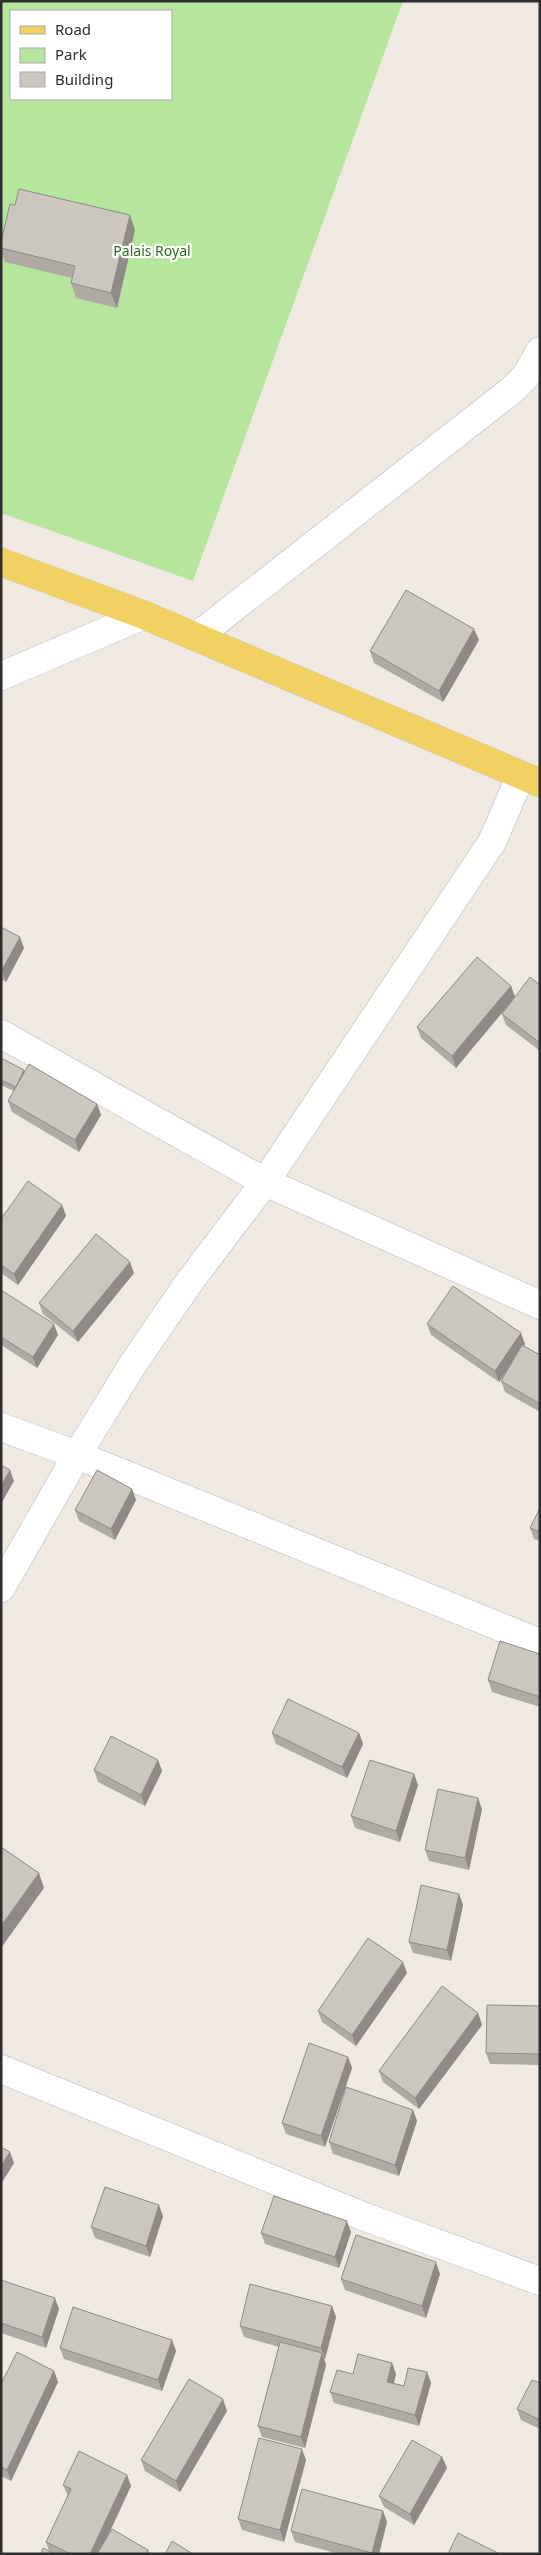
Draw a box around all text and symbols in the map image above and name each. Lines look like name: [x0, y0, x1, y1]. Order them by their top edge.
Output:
legend: [10, 10, 172, 100]
text: Road: [55, 19, 91, 39]
text: Park: [55, 44, 87, 64]
text: Building: [55, 69, 113, 89]
park label: Palais Royal: [113, 241, 191, 260]

